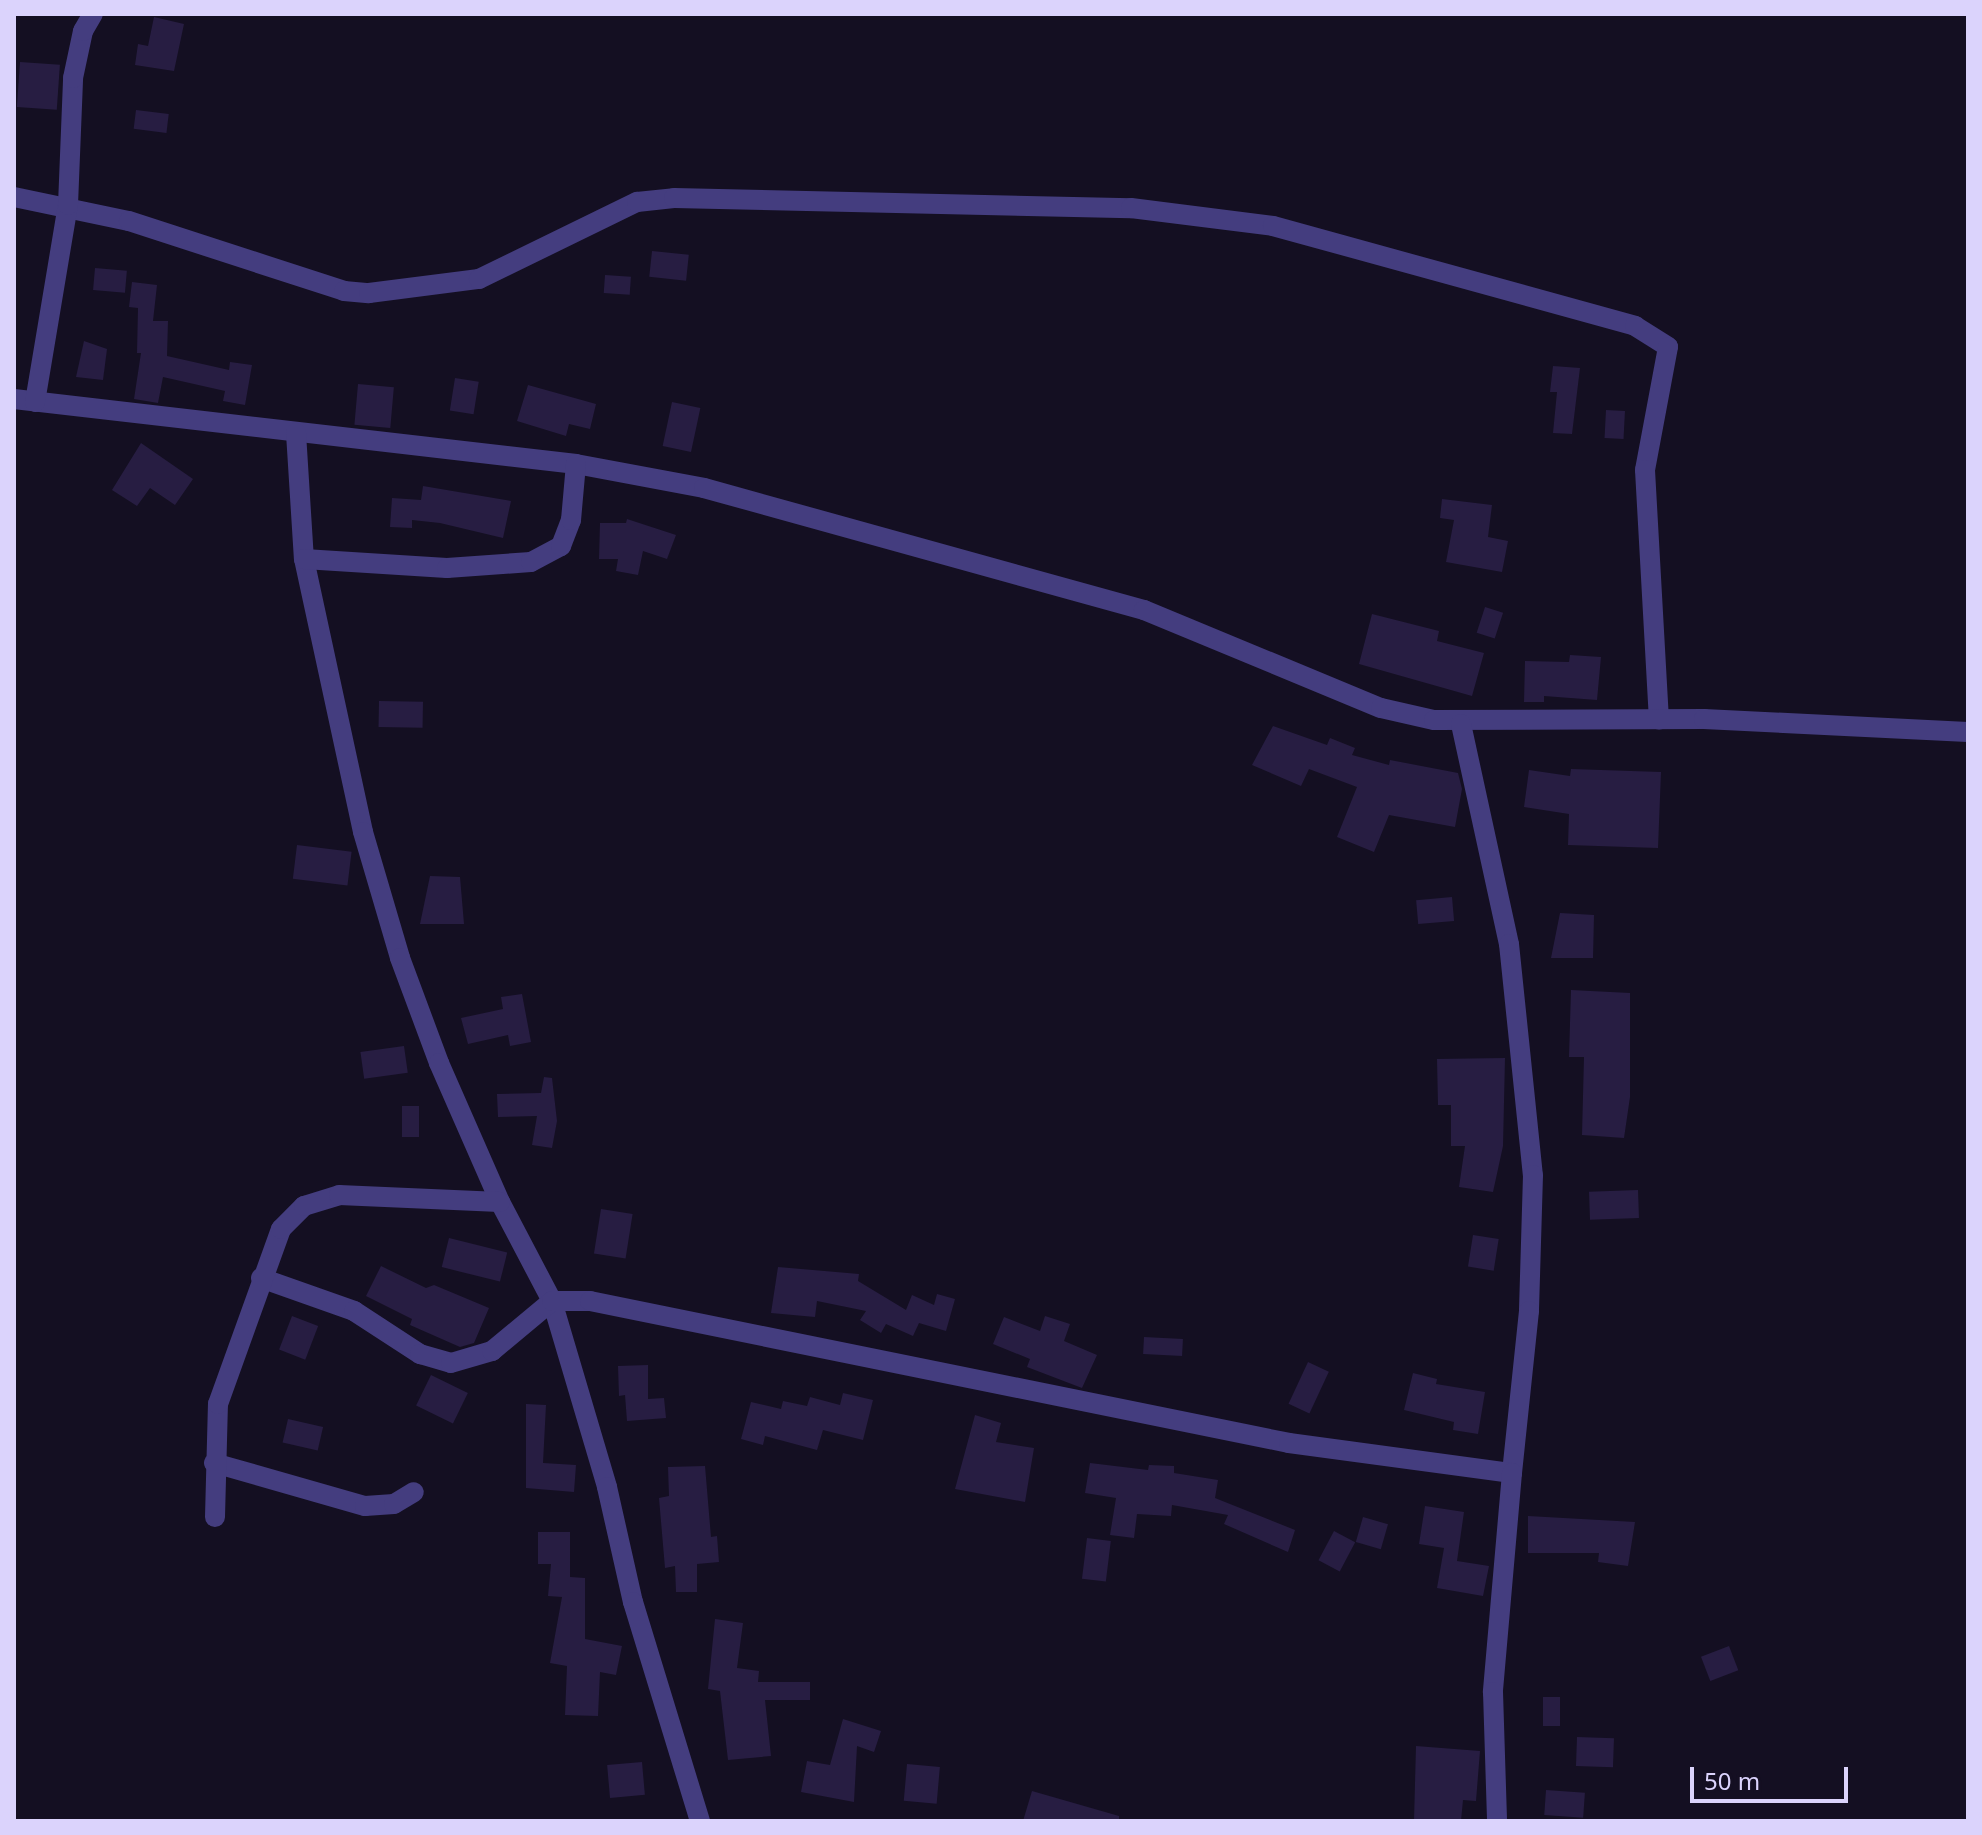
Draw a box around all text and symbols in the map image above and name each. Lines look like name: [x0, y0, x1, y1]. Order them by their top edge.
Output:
scale bar: [1694, 1751, 1852, 1801]
text: 50 m: [1704, 1764, 1760, 1797]

